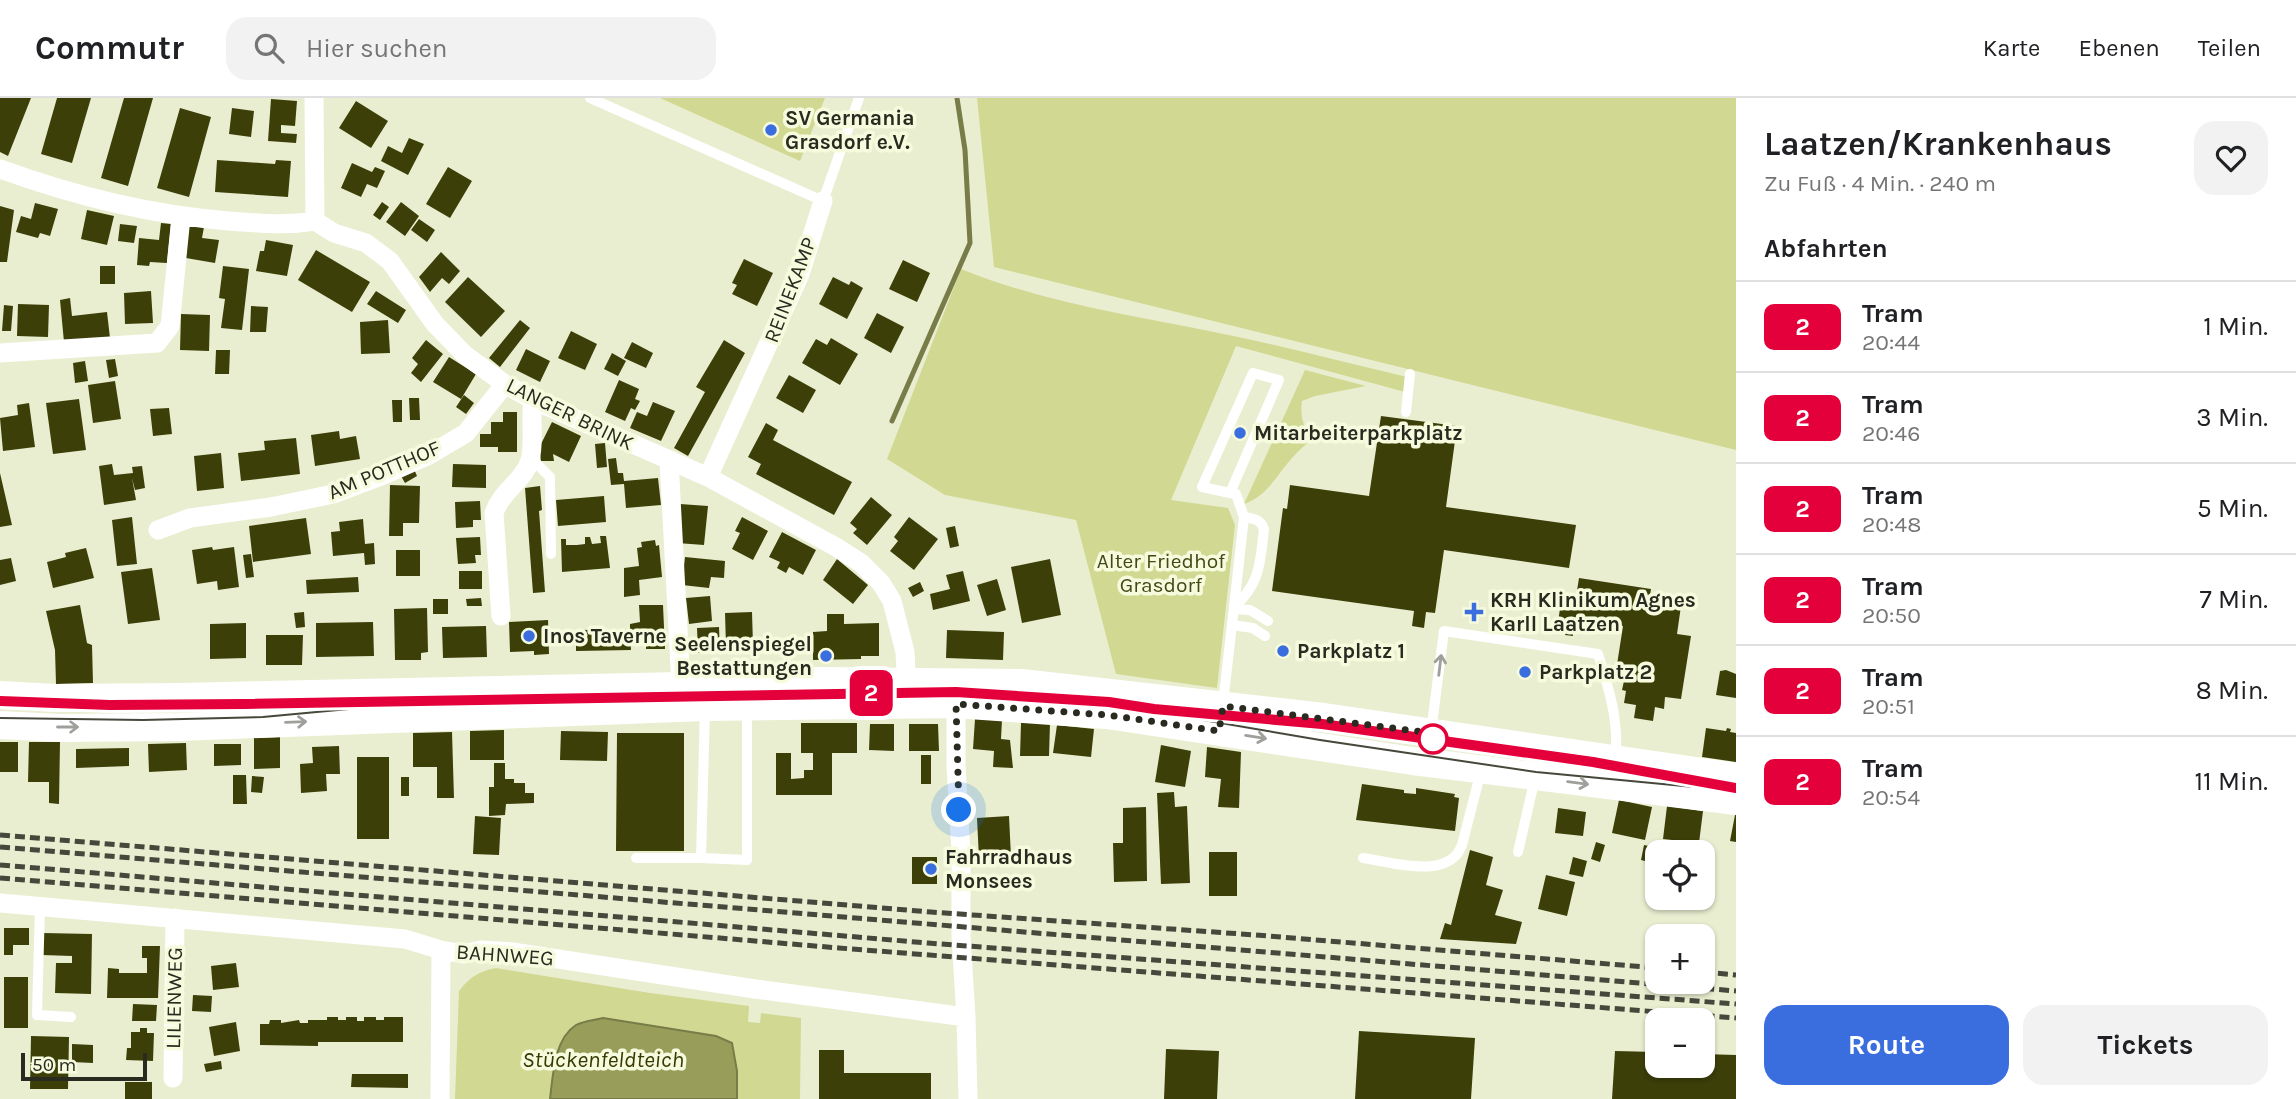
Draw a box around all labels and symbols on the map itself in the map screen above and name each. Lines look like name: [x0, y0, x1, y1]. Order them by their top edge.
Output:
place label: SV Germania Grasdorf e.V.: [785, 106, 914, 154]
marker: SV Germania Grasdorf e.V.: [763, 122, 779, 138]
street label: REINEKAMP: [759, 234, 821, 346]
street label: LANGER BRINK: [503, 373, 638, 455]
place label: Mitarbeiterparkplatz: [1254, 421, 1463, 445]
marker: Mitarbeiterparkplatz: [1232, 425, 1248, 441]
street label: AM POTTHOF: [324, 436, 444, 504]
park label: Alter Friedhof Grasdorf: [1097, 549, 1226, 597]
place label: KRH Klinikum Agnes Karll Laatzen: [1490, 588, 1696, 636]
marker: KRH Klinikum Agnes Karll Laatzen: [1464, 602, 1484, 622]
place label: Inos Taverne: [543, 624, 667, 648]
marker: Inos Taverne: [521, 628, 537, 644]
place label: Seelenspiegel Bestattungen: [674, 632, 812, 680]
place label: Parkplatz 1: [1297, 639, 1405, 663]
marker: Parkplatz 1: [1275, 643, 1291, 659]
marker: Seelenspiegel Bestattungen: [818, 648, 834, 664]
one-way arrow: [1434, 654, 1447, 677]
place label: Parkplatz 2: [1539, 660, 1652, 684]
marker: Parkplatz 2: [1517, 664, 1533, 680]
line badge: 2: [848, 670, 894, 716]
one-way arrow: [284, 715, 307, 728]
one-way arrow: [56, 720, 79, 734]
unlabelled marker: [1418, 724, 1448, 754]
one-way arrow: [1244, 731, 1267, 744]
one-way arrow: [1566, 776, 1589, 789]
your location: [941, 792, 976, 827]
place label: Fahrradhaus Monsees: [945, 845, 1073, 893]
marker: Fahrradhaus Monsees: [923, 861, 939, 877]
street label: BAHNWEG: [455, 940, 555, 970]
street label: LILIENWEG: [161, 947, 187, 1049]
water label: Stückenfeldteich: [522, 1046, 684, 1073]
scale bar: [21, 1050, 147, 1082]

